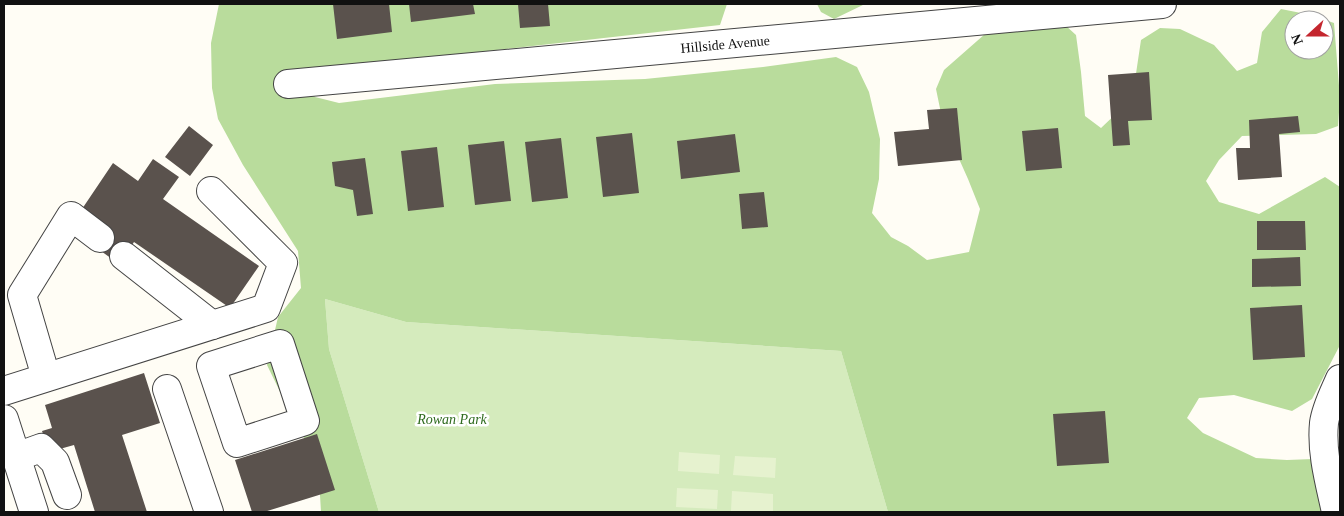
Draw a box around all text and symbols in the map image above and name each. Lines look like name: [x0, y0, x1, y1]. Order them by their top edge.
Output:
north arrow: [1284, 10, 1334, 60]
street label: Hillside Avenue: [680, 32, 770, 56]
text: N: [1289, 32, 1306, 47]
park label: Rowan Park: [416, 412, 488, 427]

